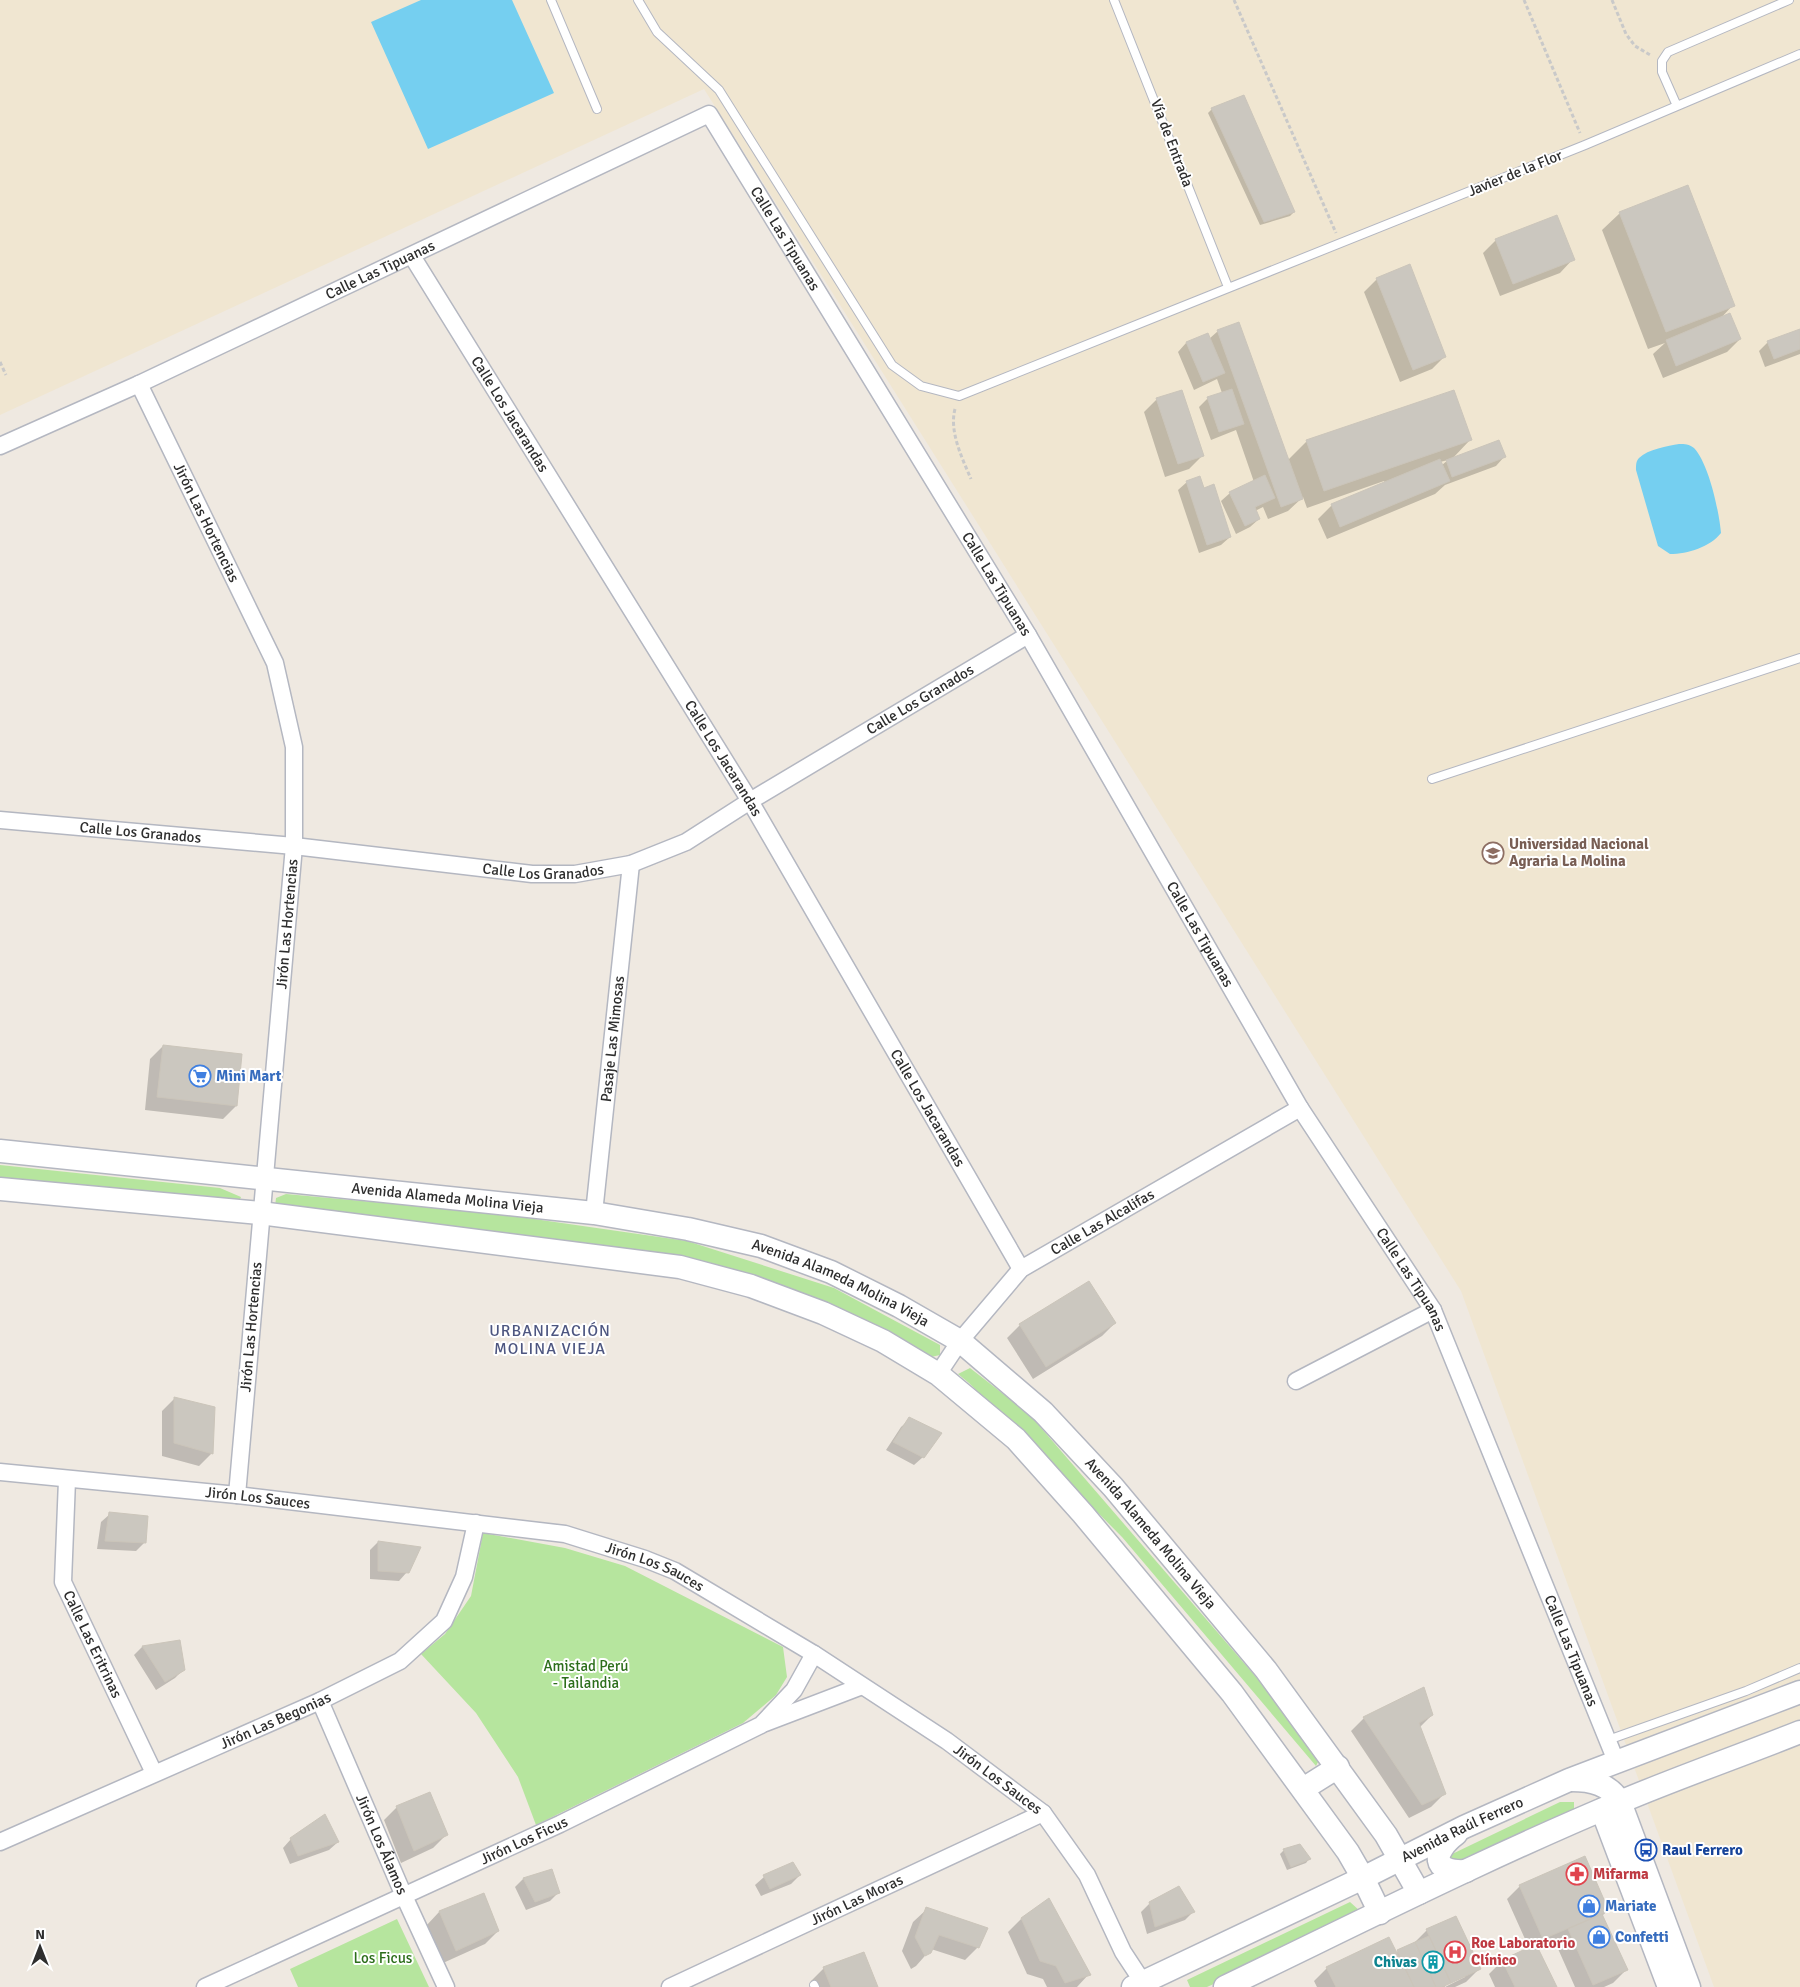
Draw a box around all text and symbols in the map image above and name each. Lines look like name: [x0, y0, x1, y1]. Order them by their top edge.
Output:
street label: Vía de Entrada: [1147, 96, 1197, 190]
street label: Javier de la Flor: [1465, 146, 1565, 200]
street label: Calle Las Tipuanas: [747, 183, 824, 294]
street label: Calle Las Tipuanas: [323, 236, 438, 303]
street label: Calle Los Jacarandas: [467, 353, 553, 476]
street label: Jirón Las Hortencias: [170, 460, 243, 585]
street label: Calle Las Tipuanas: [958, 529, 1036, 640]
street label: Calle Los Granados: [863, 660, 977, 738]
street label: Calle Los Jacarandas: [681, 697, 766, 820]
street label: Calle Los Granados: [79, 818, 202, 847]
place label: Universidad Nacional Agraria La Molina: [1509, 835, 1649, 870]
school or university icon: Universidad Nacional Agraria La Molina: [1481, 841, 1505, 865]
street label: Jirón Las Hortencias: [272, 858, 302, 990]
street label: Calle Los Granados: [482, 859, 606, 883]
street label: Calle Las Tipuanas: [1163, 878, 1238, 991]
street label: Pasaje Las Mimosas: [597, 974, 628, 1103]
street label: Calle Los Jacarandas: [887, 1046, 969, 1170]
supermarket icon: Mini Mart: [188, 1064, 212, 1088]
place label: Mini Mart: [216, 1067, 282, 1085]
street label: Avenida Alameda Molina Vieja: [351, 1179, 545, 1217]
street label: Calle Las Alcalifas: [1047, 1185, 1158, 1259]
street label: Calle Las Tipuanas: [1372, 1224, 1450, 1334]
street label: Avenida Alameda Molina Vieja: [750, 1235, 932, 1330]
street label: Jirón Las Hortencias: [236, 1261, 266, 1393]
district label: URBANIZACIÓN MOLINA VIEJA: [489, 1321, 611, 1359]
street label: Avenida Alameda Molina Vieja: [1081, 1454, 1220, 1613]
street label: Jirón Los Sauces: [204, 1483, 312, 1513]
street label: Jirón Los Sauces: [603, 1538, 708, 1596]
street label: Calle Las Eritrinas: [59, 1588, 126, 1701]
street label: Calle Las Tipuanas: [1541, 1592, 1602, 1710]
park label: Amistad Perú - Tailandia: [543, 1657, 629, 1692]
street label: Jirón Las Begonias: [217, 1688, 334, 1753]
street label: Jirón Los Sauces: [950, 1740, 1046, 1818]
street label: Jirón Los Álamos: [352, 1791, 412, 1898]
street label: Avenida Raúl Ferrero: [1398, 1793, 1526, 1866]
street label: Jirón Los Ficus: [477, 1812, 571, 1868]
bus stop icon: Raul Ferrero: [1634, 1838, 1658, 1862]
place label: Raul Ferrero: [1662, 1841, 1743, 1859]
pharmacy icon: Mifarma: [1565, 1862, 1589, 1886]
place label: Mifarma: [1593, 1865, 1649, 1883]
street label: Jirón Las Moras: [808, 1870, 906, 1929]
shop icon: Mariate: [1577, 1894, 1601, 1918]
place label: Mariate: [1605, 1897, 1656, 1915]
north arrow: [15, 1922, 65, 1972]
shop icon: Confetti: [1587, 1925, 1611, 1949]
text: N: [35, 1926, 45, 1943]
place label: Confetti: [1615, 1928, 1669, 1946]
place label: Roe Laboratorio Clínico: [1471, 1934, 1575, 1969]
hospital icon: Roe Laboratorio Clínico: [1443, 1940, 1467, 1964]
park label: Los Ficus: [354, 1949, 413, 1967]
building icon: Chivas: [1421, 1950, 1445, 1974]
place label: Chivas: [1374, 1953, 1417, 1971]

